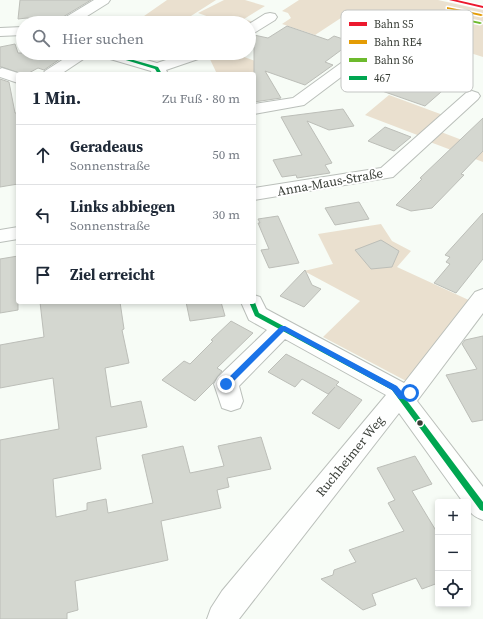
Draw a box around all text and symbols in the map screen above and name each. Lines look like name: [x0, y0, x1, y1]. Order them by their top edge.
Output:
legend: [341, 10, 473, 92]
search box: [16, 16, 256, 60]
text: Bahn S5: [374, 17, 414, 32]
icon: search: [30, 27, 52, 49]
text: Hier suchen: [62, 28, 144, 49]
text: Bahn RE4: [374, 35, 422, 50]
text: Bahn S6: [374, 53, 414, 68]
text: 467: [374, 71, 391, 86]
text: 1 Min.: [32, 86, 81, 110]
text: Zu Fuß · 80 m: [162, 90, 240, 107]
text: Geradeaus: [70, 136, 143, 157]
icon: ahead: [32, 144, 54, 166]
text: 50 m: [212, 146, 240, 163]
text: Sonnenstraße: [70, 157, 150, 174]
street label: Anna-Maus-Straße: [276, 164, 385, 200]
text: Links abbiegen: [70, 196, 175, 217]
icon: left: [32, 204, 54, 226]
text: 30 m: [212, 206, 240, 223]
text: Sonnenstraße: [70, 217, 150, 234]
icon: arrive: [32, 264, 54, 286]
text: Ziel erreicht: [70, 264, 155, 285]
route end: [217, 375, 235, 393]
route start: [401, 384, 419, 402]
street label: Ruchheimer Weg: [312, 412, 388, 500]
unlabelled marker: [415, 418, 425, 428]
map controls: [435, 499, 471, 607]
button: +: [435, 499, 471, 535]
button: −: [435, 535, 471, 571]
button: locate: [435, 571, 471, 607]

